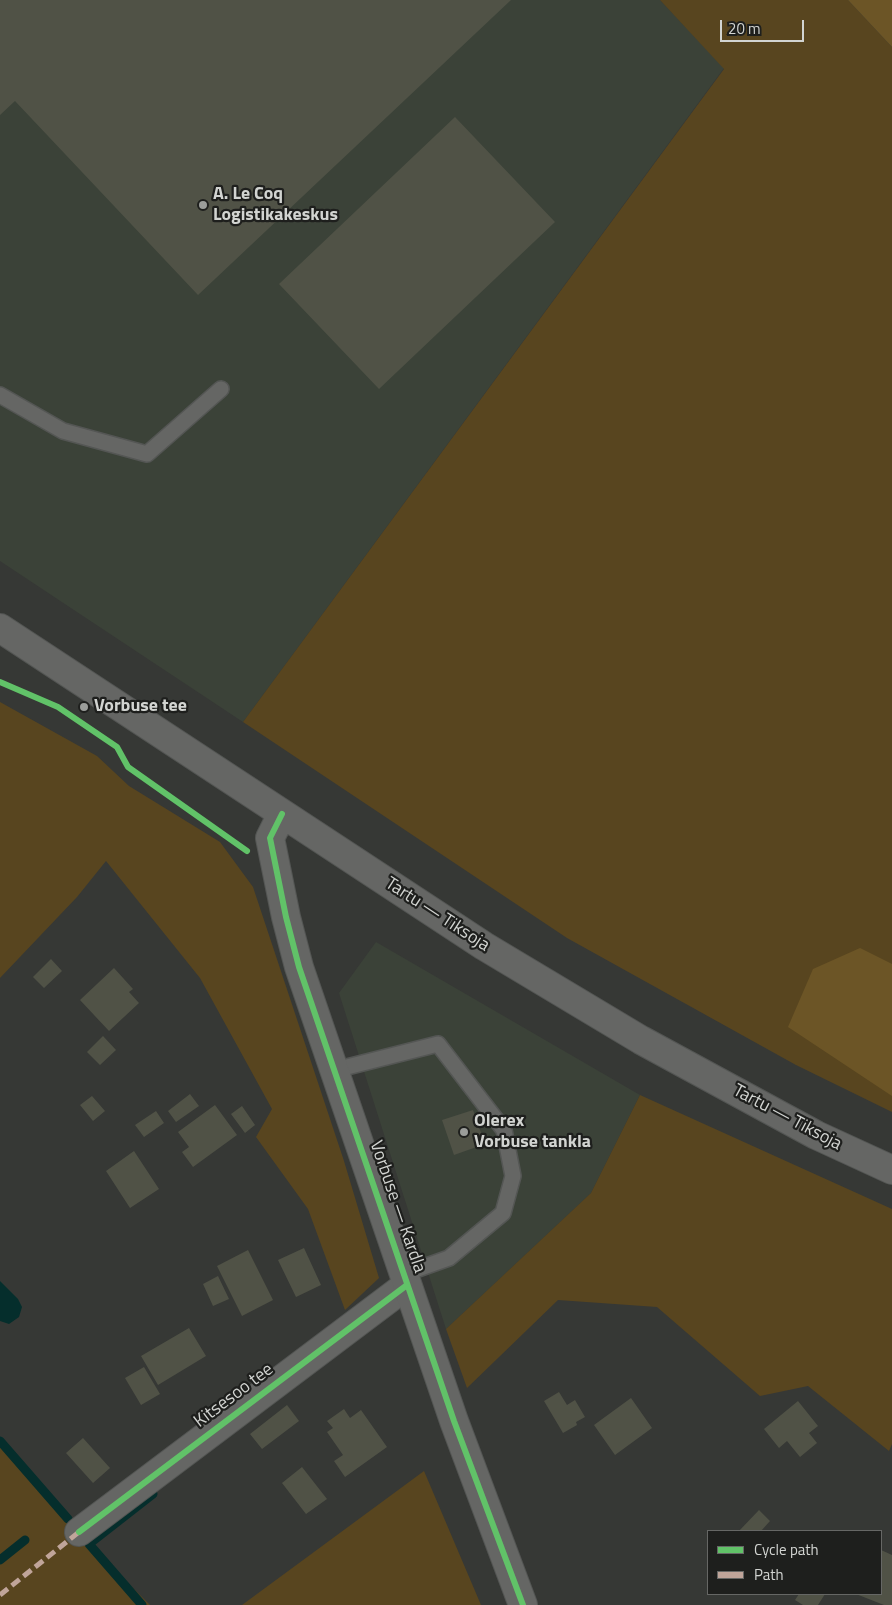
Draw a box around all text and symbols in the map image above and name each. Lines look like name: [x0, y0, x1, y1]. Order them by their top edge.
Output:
scale bar: [722, 10, 806, 42]
text: 20 m: [728, 17, 761, 40]
place label: A. Le Coq Logistikakeskus: [213, 184, 338, 226]
marker: A. Le Coq Logistikakeskus: [197, 199, 209, 211]
place label: Vorbuse tee: [94, 696, 187, 718]
marker: Vorbuse tee: [78, 701, 90, 713]
street label: Tartu — Tiksoja: [381, 873, 493, 957]
street label: Tartu — Tiksoja: [729, 1080, 845, 1156]
place label: Olerex Vorbuse tankla: [474, 1111, 591, 1154]
marker: Olerex Vorbuse tankla: [458, 1126, 470, 1138]
street label: Vorbuse — Kardla: [364, 1138, 430, 1276]
street label: Kitsesoo tee: [190, 1359, 278, 1433]
legend: [707, 1530, 882, 1595]
text: Cycle path: [754, 1538, 819, 1561]
text: Path: [754, 1563, 784, 1586]

